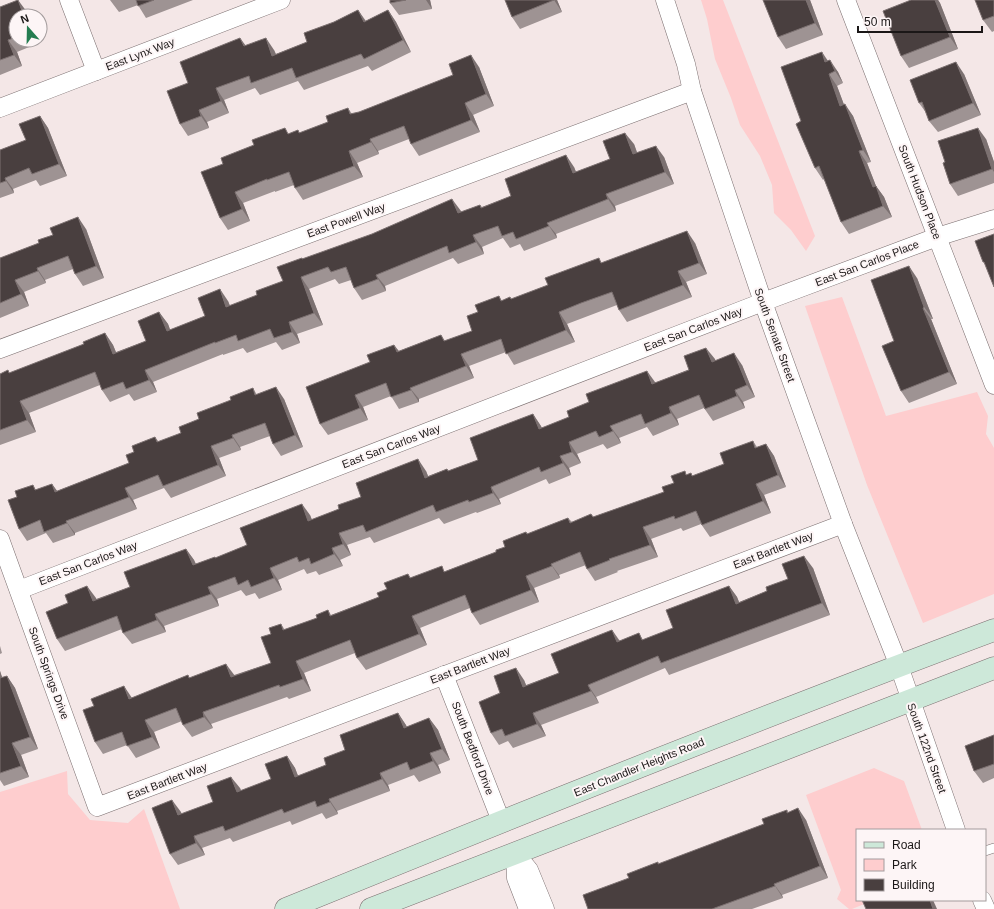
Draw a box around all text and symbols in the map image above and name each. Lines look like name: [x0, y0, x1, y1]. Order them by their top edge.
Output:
north arrow: [8, 8, 48, 48]
scale bar: [858, 8, 982, 34]
text: N: [19, 12, 30, 26]
text: 50 m: [864, 15, 891, 29]
street label: East Lynx Way: [104, 35, 176, 73]
street label: South Hudson Place: [896, 143, 944, 241]
street label: East Powell Way: [305, 200, 387, 240]
street label: East San Carlos Place: [813, 238, 921, 288]
street label: South Senate Street: [752, 286, 798, 384]
street label: East San Carlos Way: [642, 305, 744, 353]
street label: East San Carlos Way: [340, 422, 442, 470]
street label: East Bartlett Way: [731, 529, 815, 571]
street label: East San Carlos Way: [37, 539, 139, 587]
street label: South Springs Drive: [27, 625, 71, 721]
street label: East Bartlett Way: [428, 644, 512, 686]
street label: South Bedford Drive: [450, 700, 496, 796]
street label: South 122nd Street: [905, 701, 949, 795]
street label: East Chandler Heights Road: [572, 735, 706, 799]
street label: East Bartlett Way: [125, 760, 209, 802]
legend: [856, 829, 986, 901]
text: Road: [892, 838, 921, 852]
text: Park: [892, 858, 918, 872]
text: Building: [892, 878, 935, 892]

